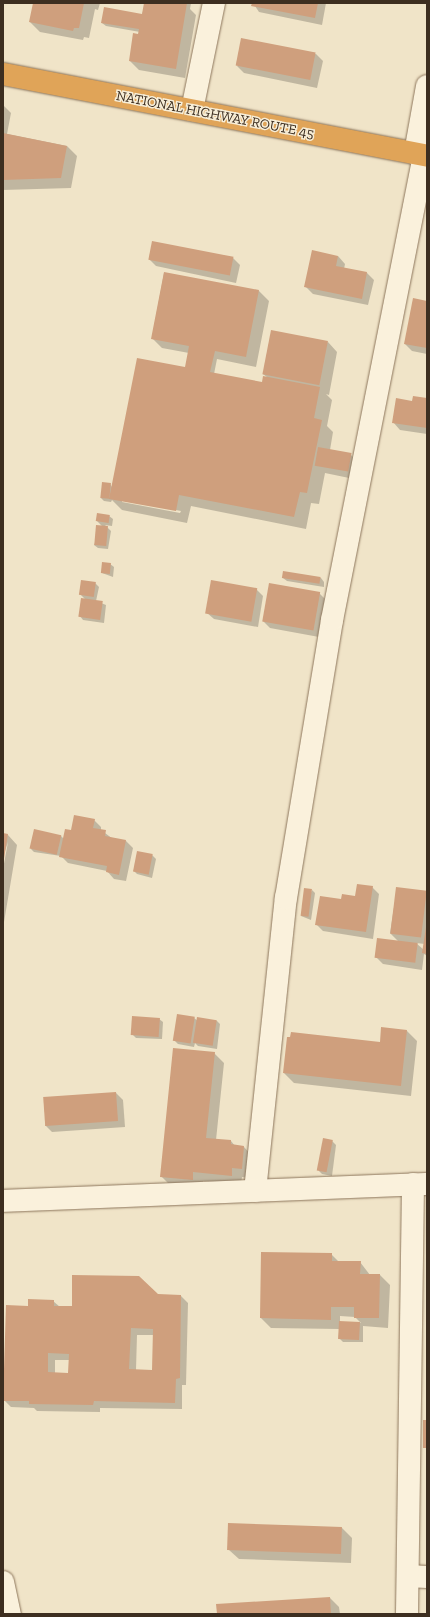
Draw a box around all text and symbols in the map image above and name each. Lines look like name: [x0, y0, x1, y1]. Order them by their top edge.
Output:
street label: NATIONAL HIGHWAY ROUTE 45: [114, 87, 316, 143]

